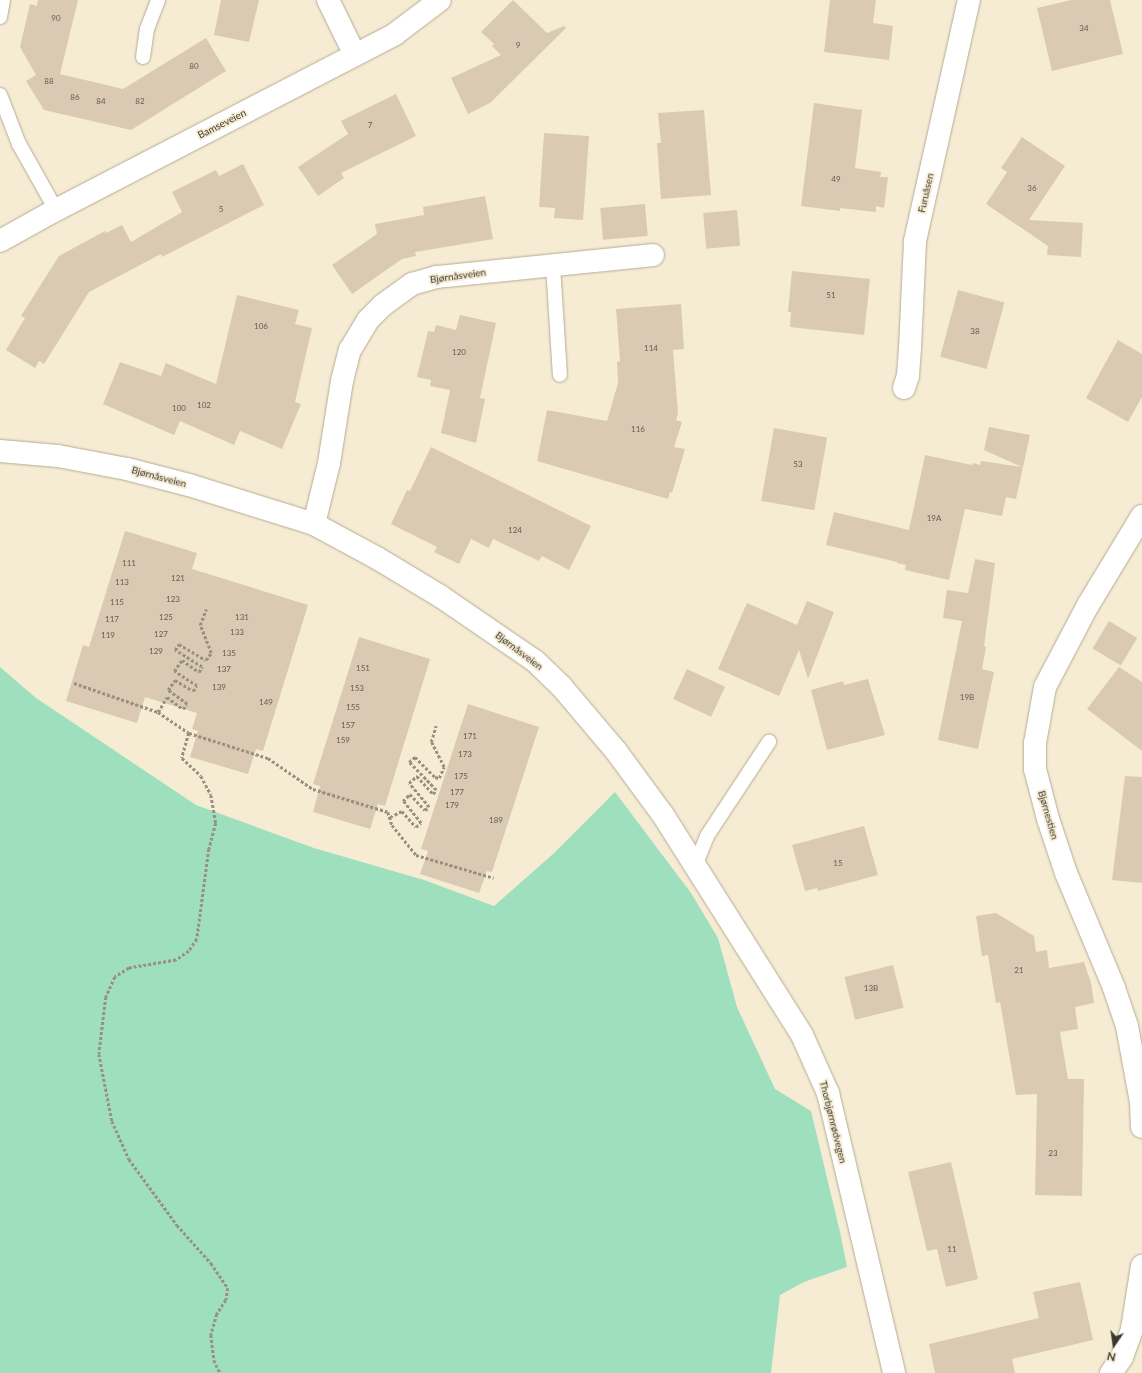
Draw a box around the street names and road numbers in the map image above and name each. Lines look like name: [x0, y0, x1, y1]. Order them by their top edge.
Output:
street label: Bamseveien: [196, 107, 248, 141]
street label: Furuåsen: [916, 172, 936, 214]
street label: Bjørnåsveien: [429, 266, 487, 286]
street label: Bjørnåsveien: [130, 464, 188, 490]
street label: Bjørnåsveien: [493, 629, 545, 673]
street label: Bjørnestien: [1035, 789, 1061, 841]
street label: Thorbjørnrødvegen: [817, 1080, 849, 1164]

